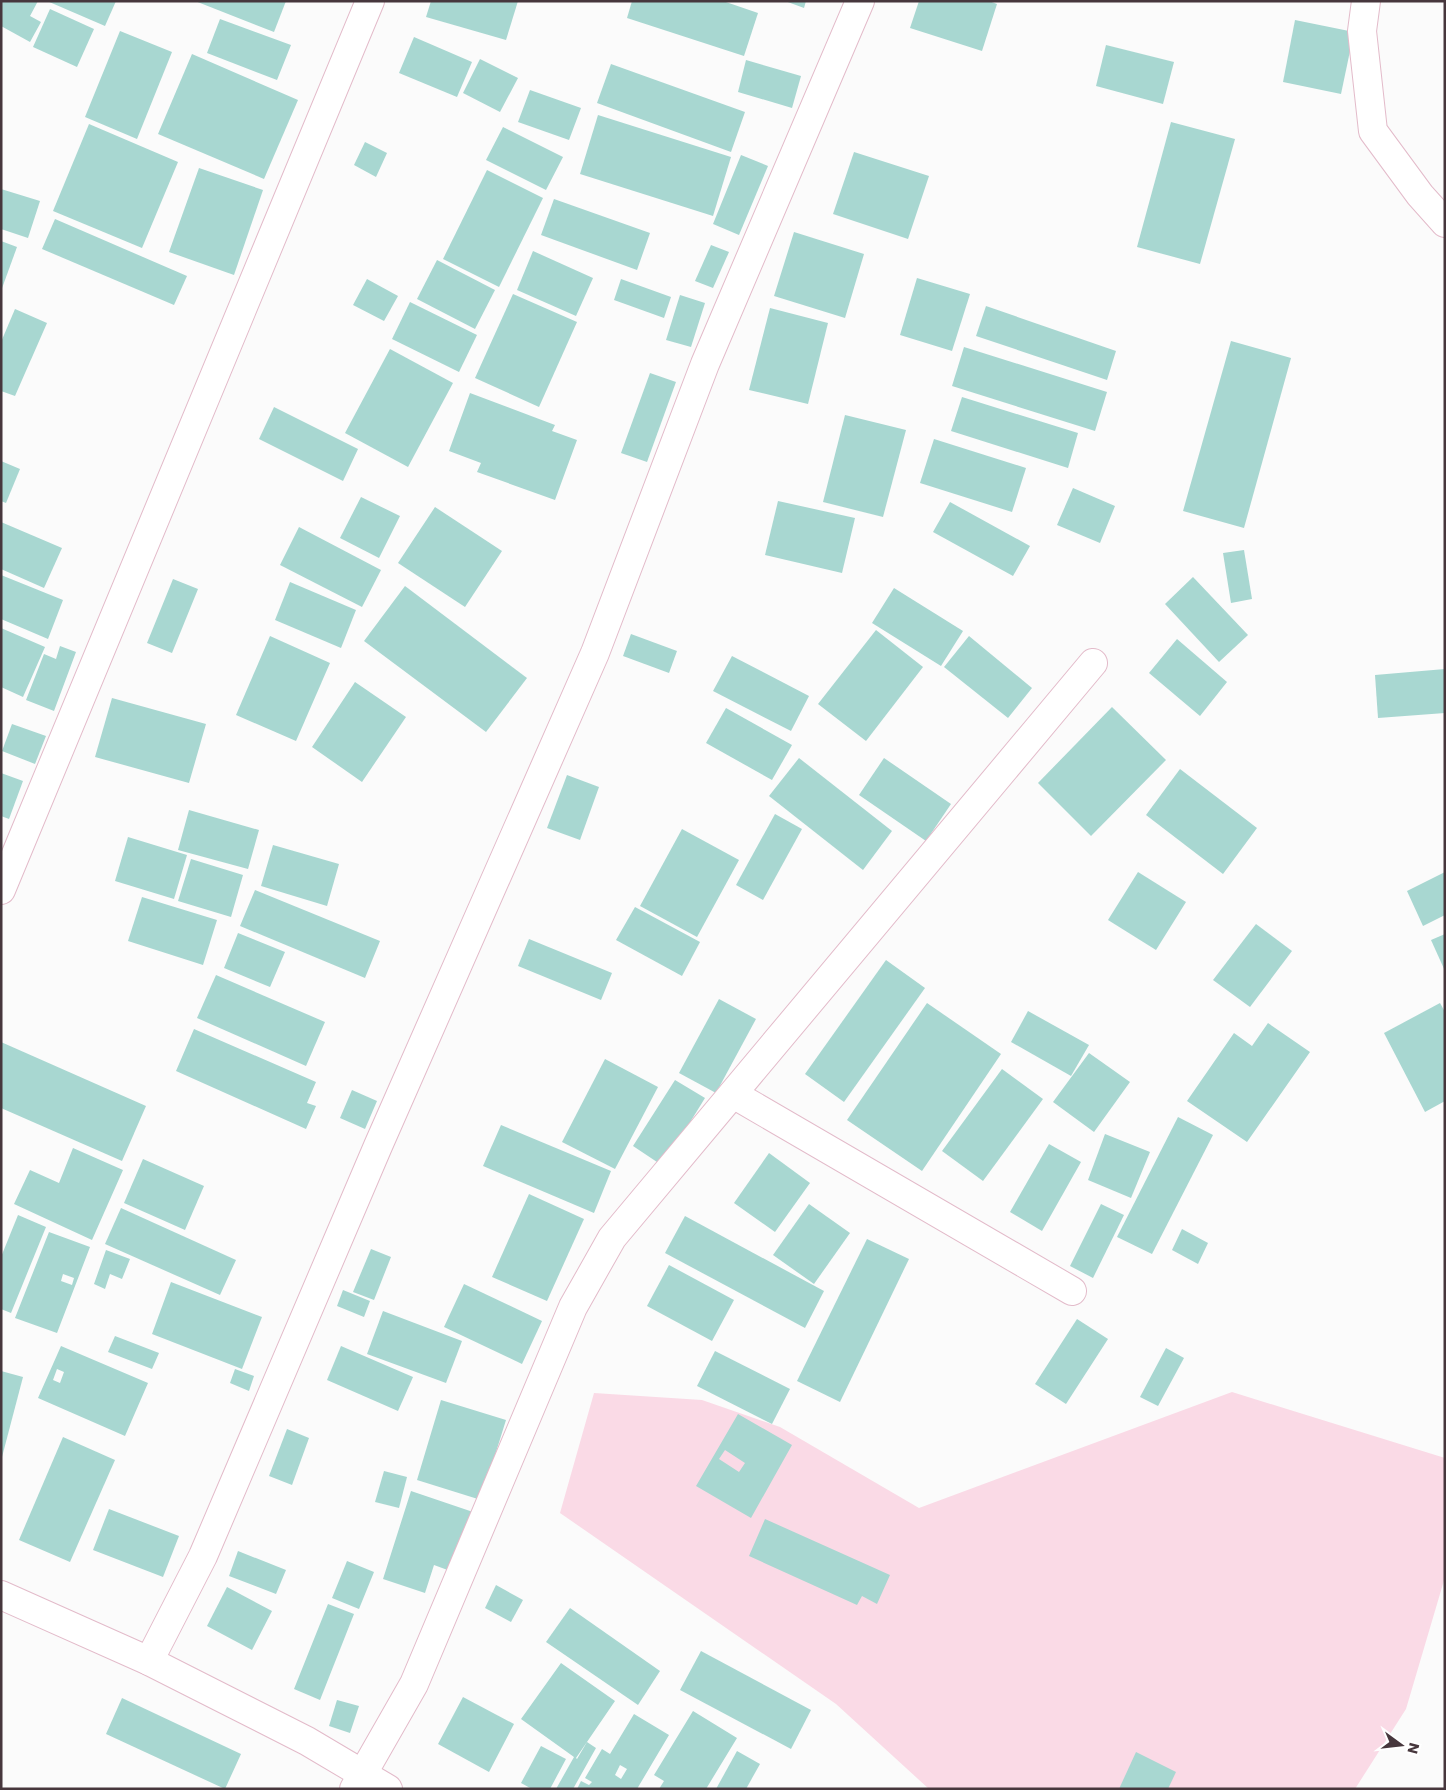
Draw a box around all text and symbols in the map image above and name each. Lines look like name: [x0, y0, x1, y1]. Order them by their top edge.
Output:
north arrow: [1376, 1720, 1426, 1770]
text: N: [1403, 1741, 1425, 1756]

